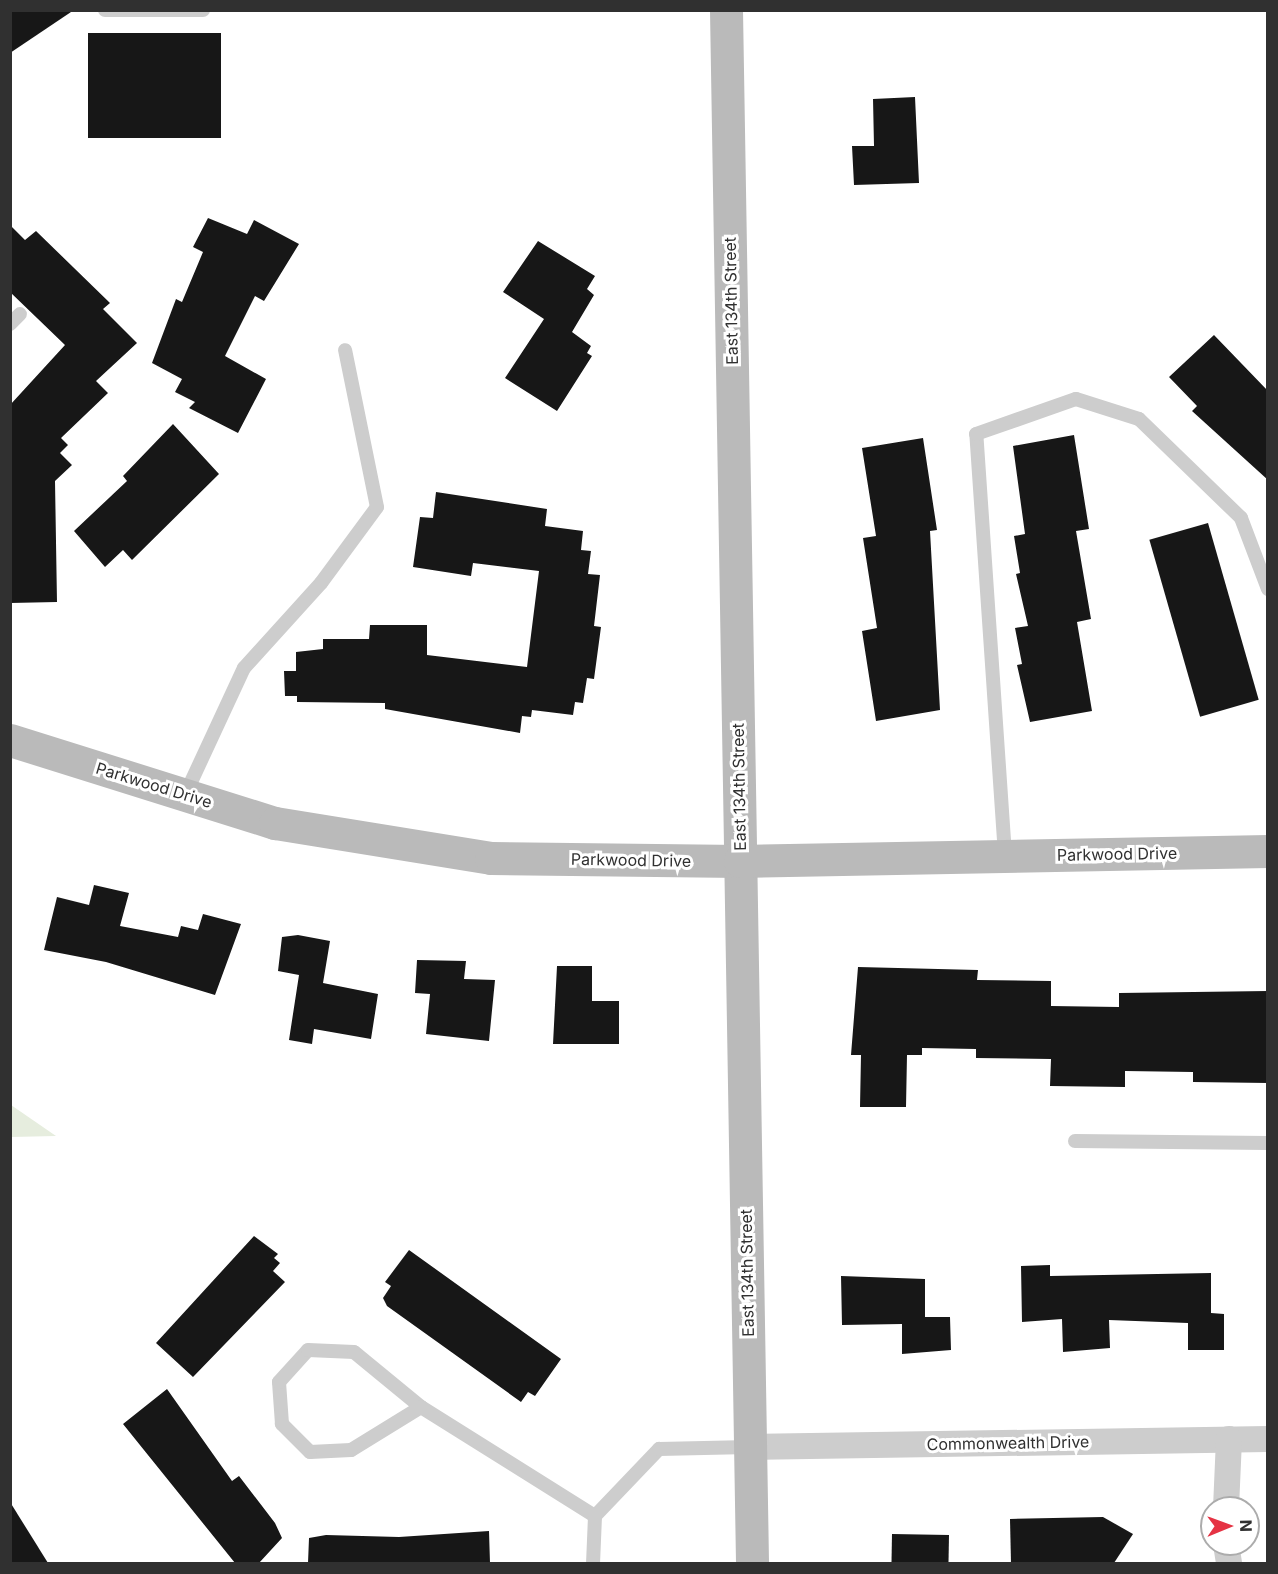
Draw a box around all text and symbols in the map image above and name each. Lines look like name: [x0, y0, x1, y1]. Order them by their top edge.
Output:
street label: East 134th Street: [720, 237, 742, 365]
street label: East 134th Street: [728, 723, 750, 851]
street label: Parkwood Drive: [94, 758, 214, 812]
street label: Parkwood Drive: [1057, 843, 1177, 865]
street label: Parkwood Drive: [571, 849, 691, 871]
street label: East 134th Street: [736, 1209, 758, 1337]
street label: Commonwealth Drive: [927, 1432, 1089, 1454]
north arrow: [1200, 1496, 1260, 1556]
text: N: [1236, 1519, 1256, 1532]

